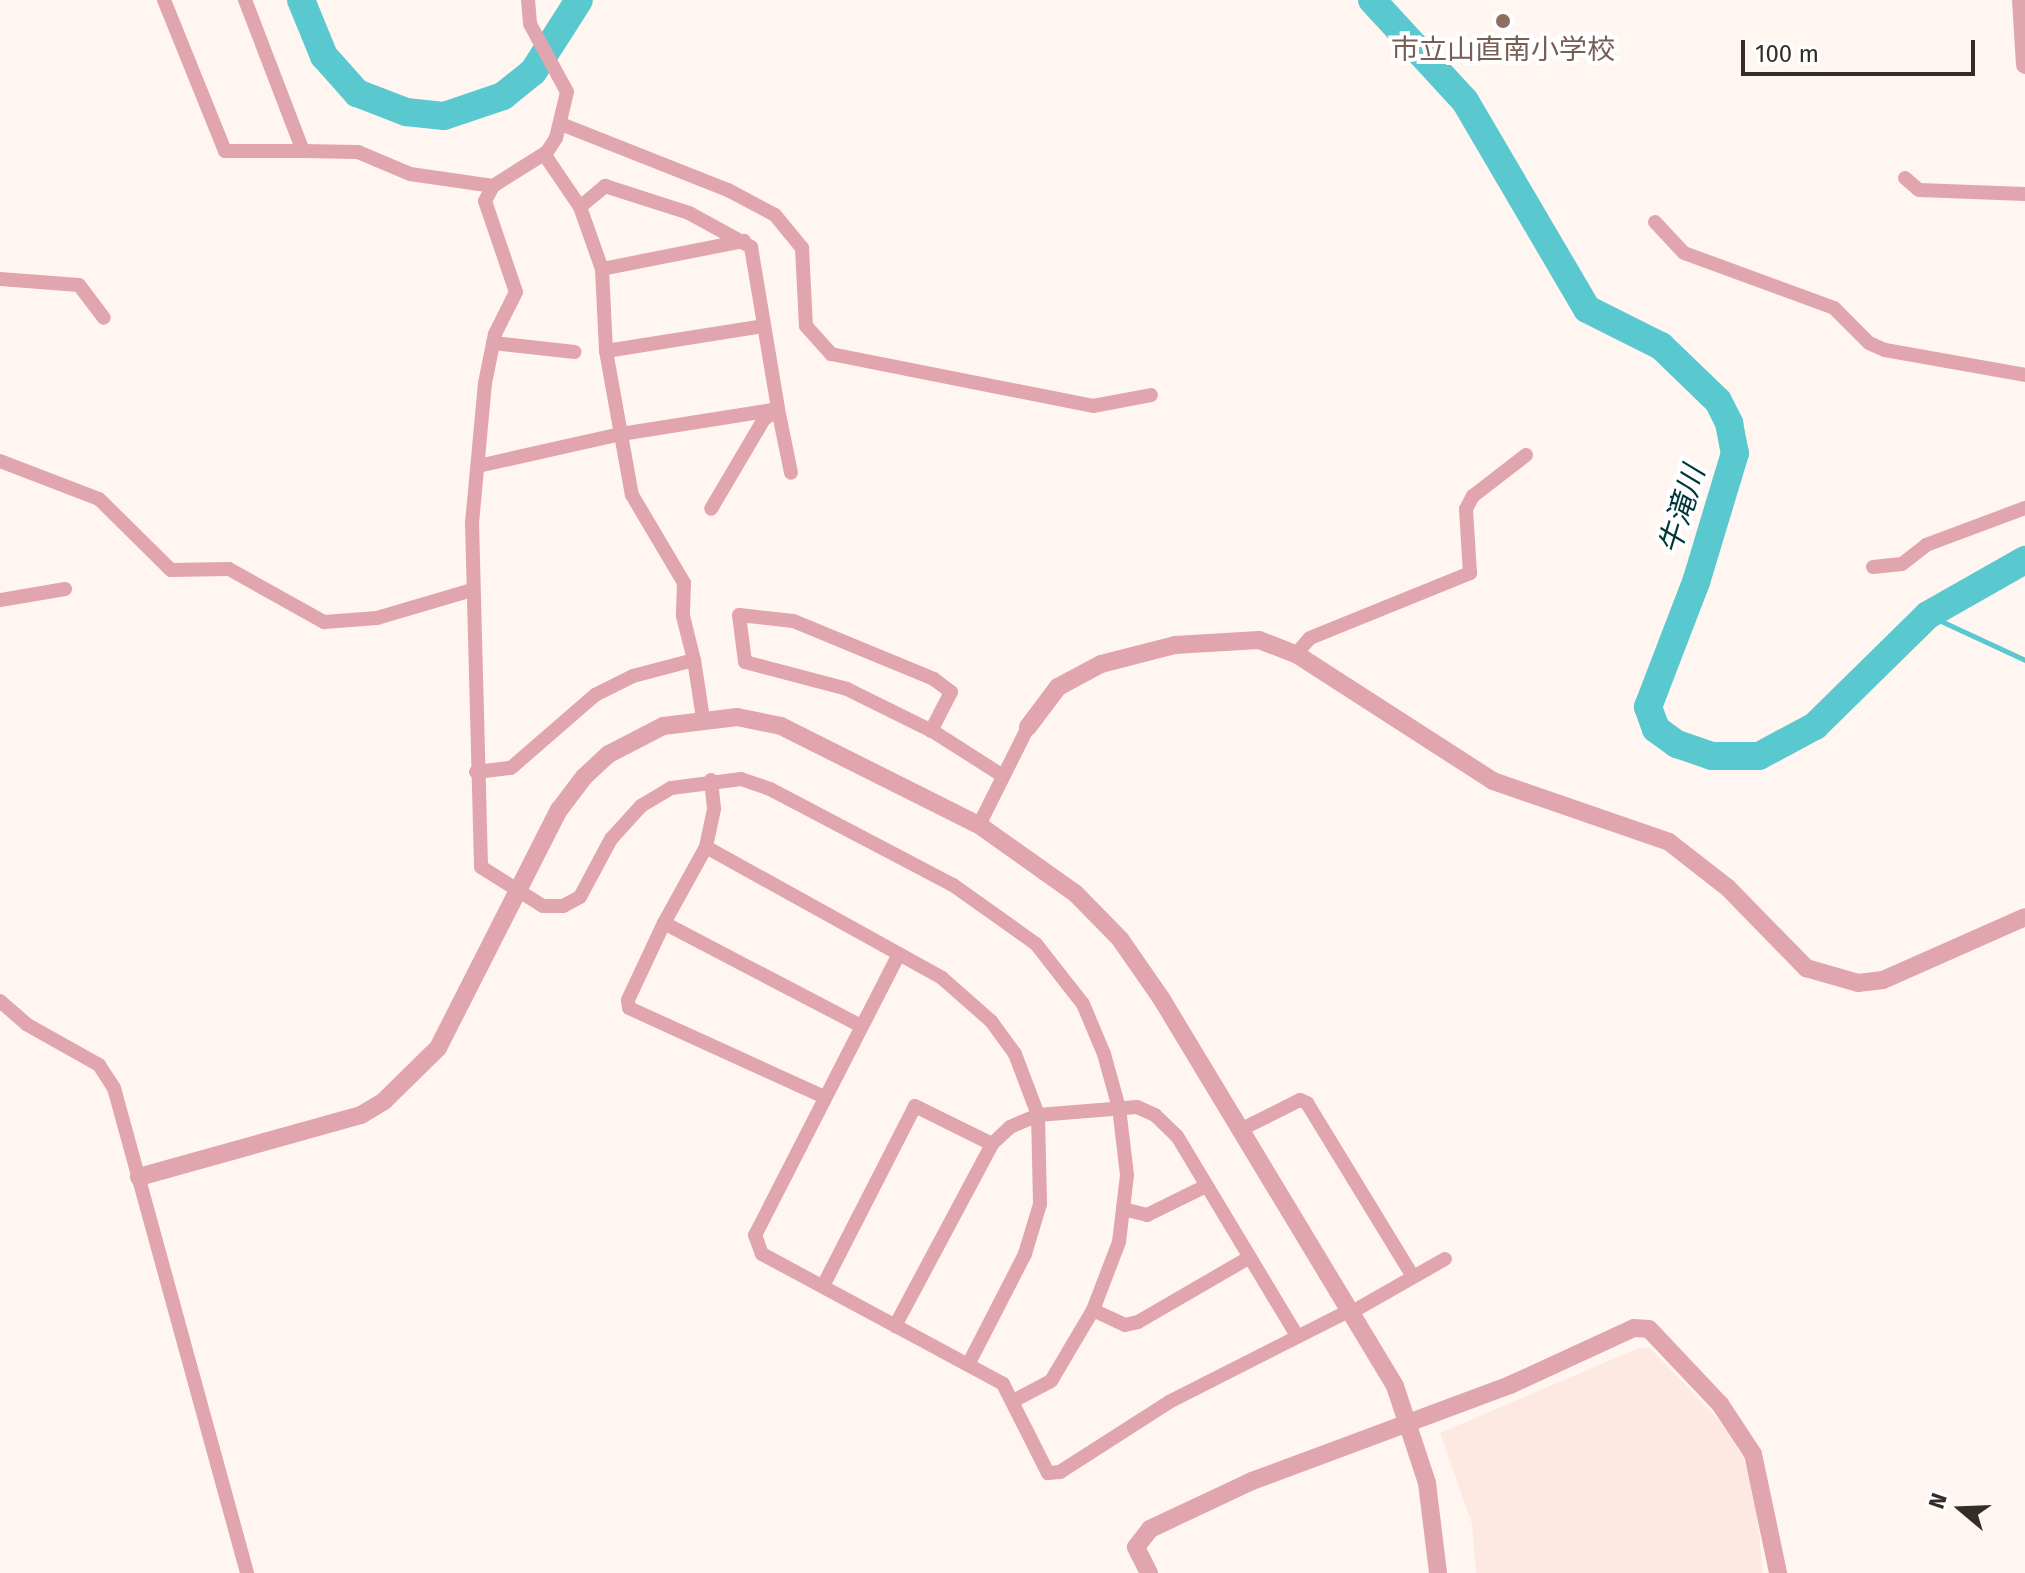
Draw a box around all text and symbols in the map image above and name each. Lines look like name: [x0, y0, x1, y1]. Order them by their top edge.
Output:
marker: 市立山直南小学校: [1494, 12, 1512, 30]
scale bar: [1745, 24, 1979, 74]
place label: 市立山直南小学校: [1391, 33, 1615, 67]
text: 100 m: [1755, 40, 1819, 68]
water label: 牛滝川: [1652, 462, 1712, 558]
north arrow: [1921, 1469, 2001, 1549]
text: N: [1923, 1490, 1953, 1512]

